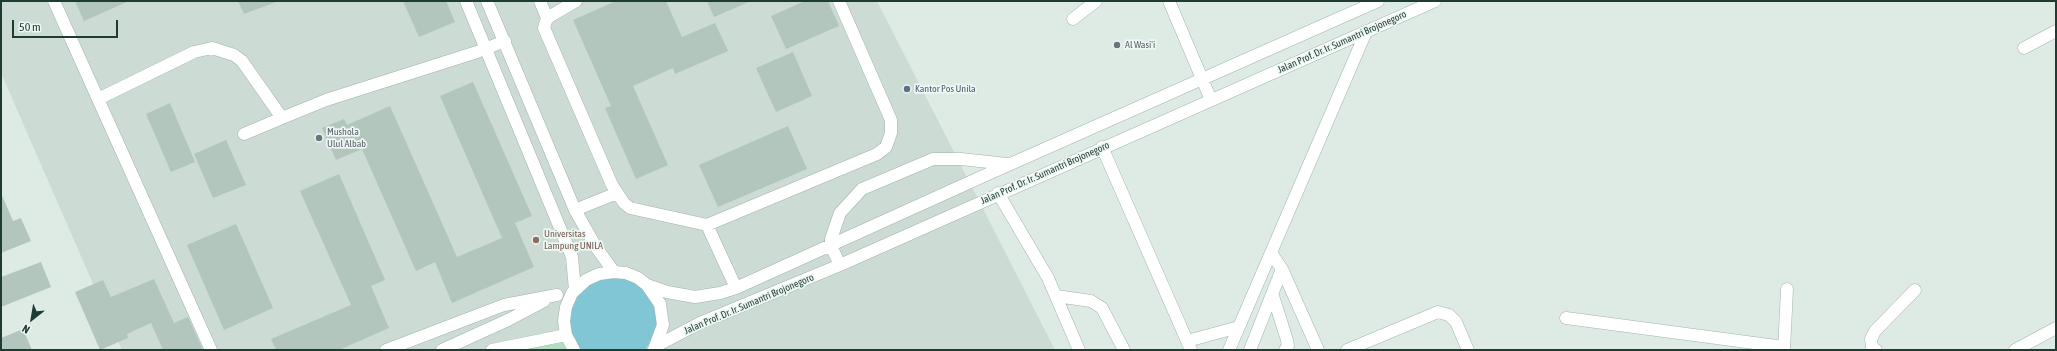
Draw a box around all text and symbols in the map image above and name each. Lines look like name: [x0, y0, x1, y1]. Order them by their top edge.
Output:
street label: Jalan Prof. Dr. Ir. Sumantri Brojonegoro: [1276, 8, 1408, 76]
scale bar: [14, 12, 120, 38]
text: 50 m: [19, 20, 41, 34]
place label: Al Wasi'i: [1125, 39, 1155, 51]
marker: Al Wasi'i: [1112, 40, 1122, 50]
place label: Kantor Pos Unila: [915, 83, 976, 95]
marker: Kantor Pos Unila: [902, 84, 912, 94]
place label: Mushola Ulul Albab: [327, 126, 366, 150]
marker: Mushola Ulul Albab: [314, 133, 324, 143]
street label: Jalan Prof. Dr. Ir. Sumantri Brojonegoro: [979, 139, 1111, 207]
place label: Universitas Lampung UNILA: [544, 228, 603, 252]
marker: Universitas Lampung UNILA: [531, 235, 541, 245]
street label: Jalan Prof. Dr. Ir. Sumantri Brojonegoro: [682, 271, 816, 337]
north arrow: [12, 299, 52, 339]
text: N: [20, 322, 32, 336]

